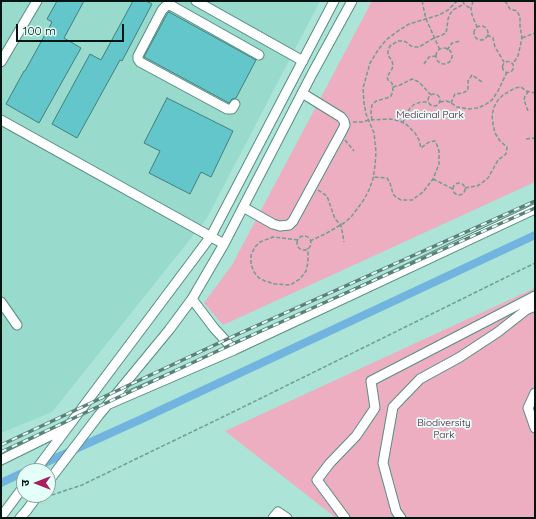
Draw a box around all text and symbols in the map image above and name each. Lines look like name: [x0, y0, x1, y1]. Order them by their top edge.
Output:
scale bar: [18, 16, 126, 42]
text: 100 m: [23, 23, 56, 38]
park label: Medicinal Park: [396, 109, 464, 121]
park label: Biodiversity Park: [417, 417, 471, 440]
north arrow: [16, 463, 56, 503]
text: उ: [18, 480, 32, 486]

